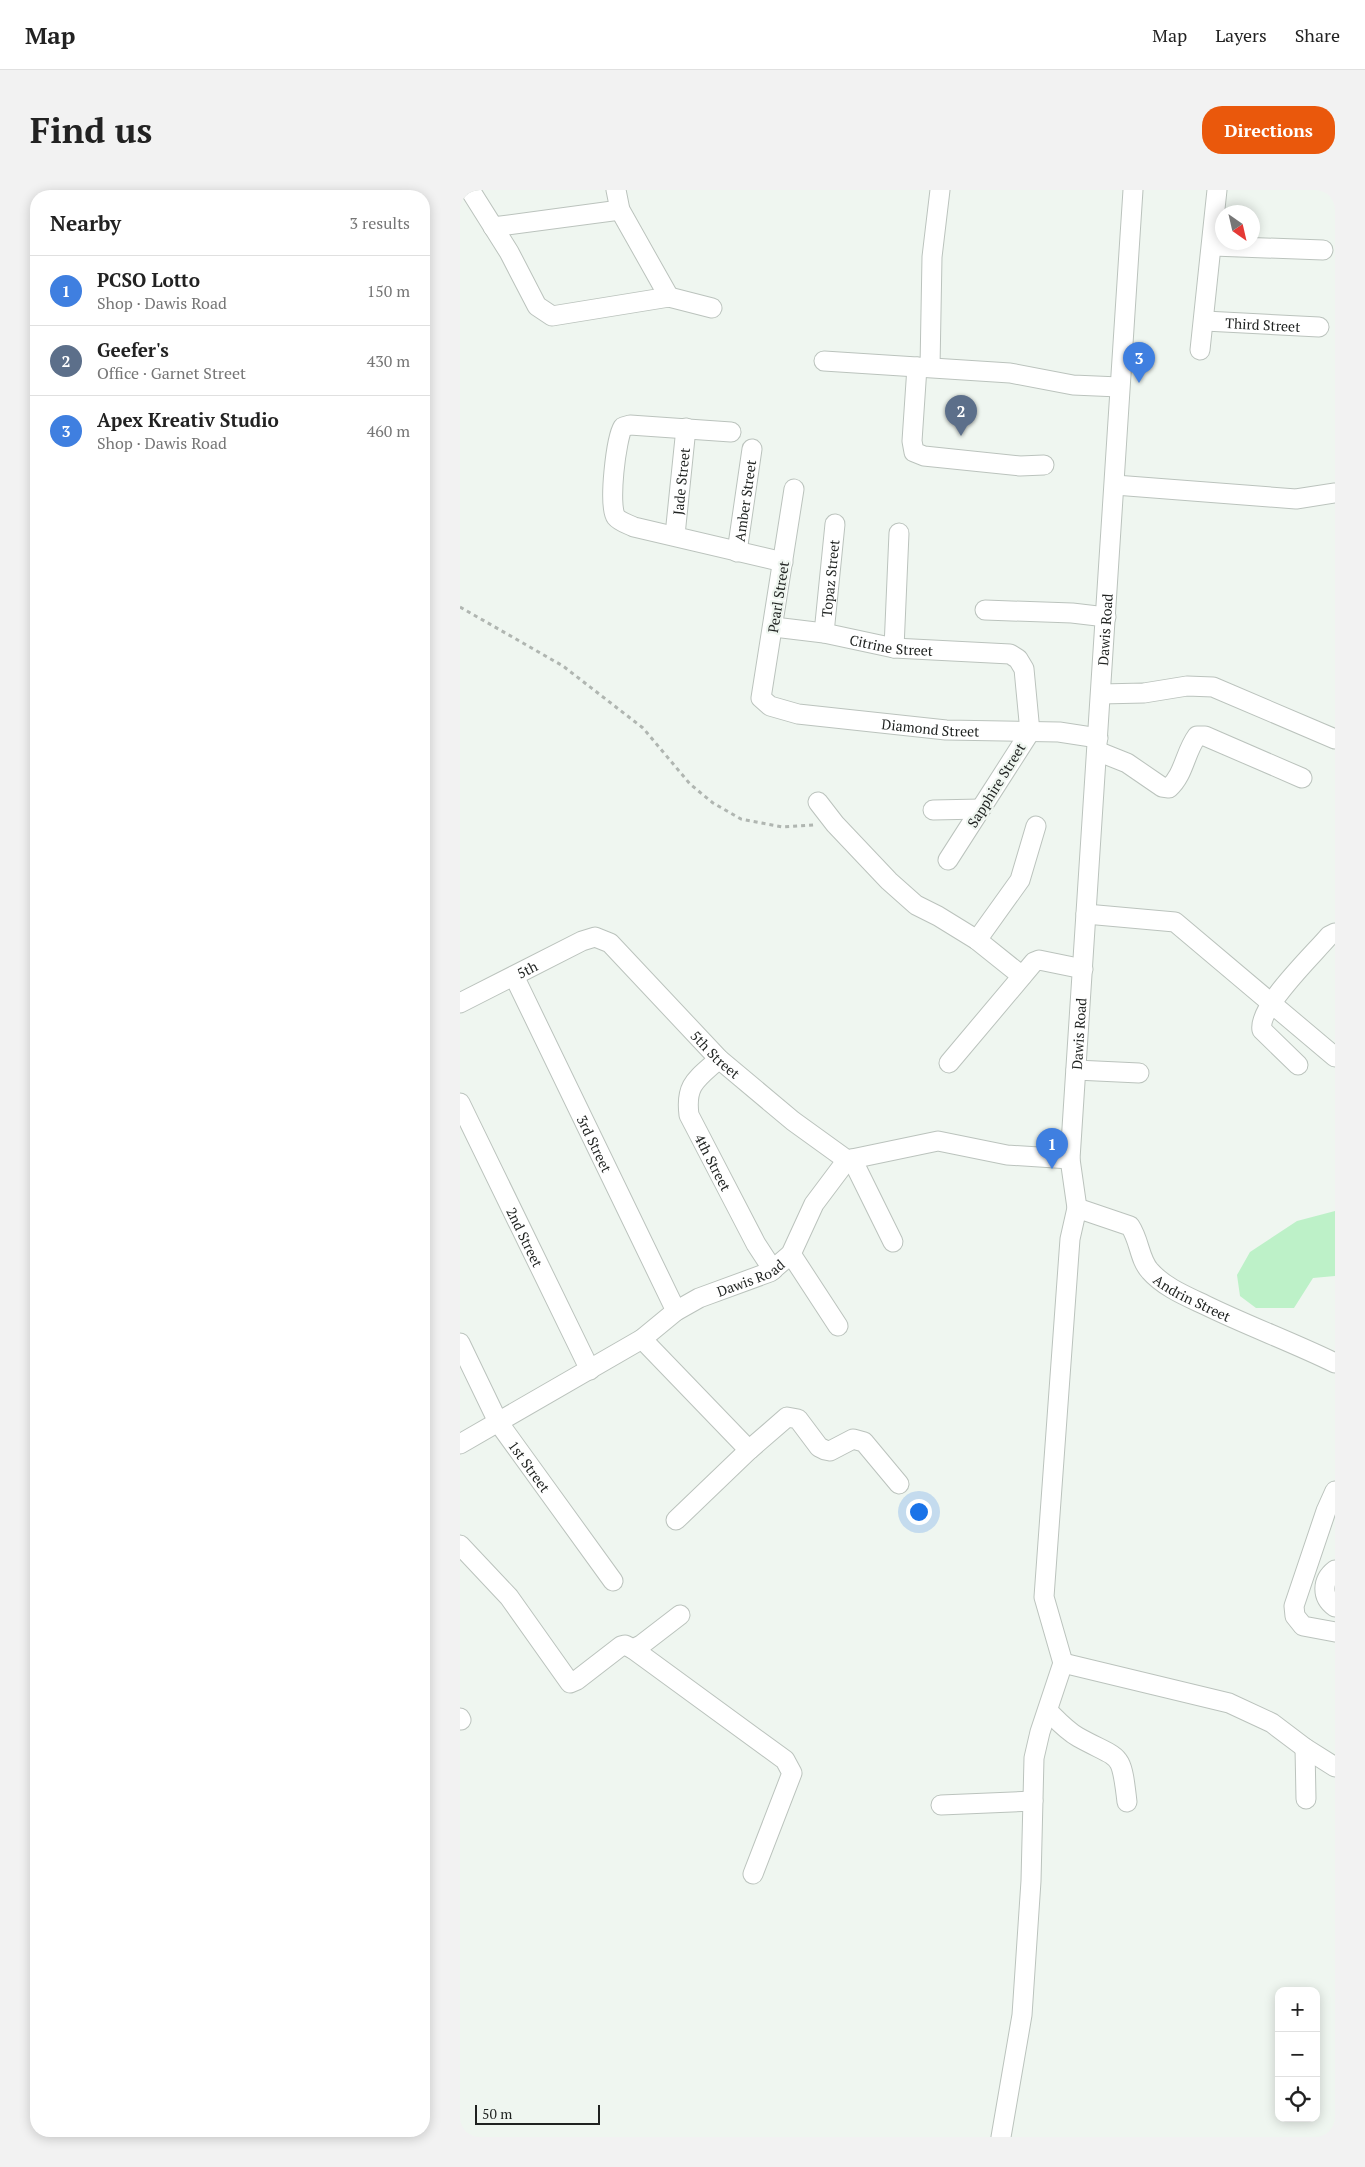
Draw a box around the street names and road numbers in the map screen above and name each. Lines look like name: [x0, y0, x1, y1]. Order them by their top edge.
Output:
street label: Third Street: [1225, 313, 1302, 336]
street label: Jade Street: [668, 446, 694, 516]
street label: Amber Street: [729, 458, 760, 543]
street label: Topaz Street: [816, 538, 843, 618]
street label: Pearl Street: [763, 559, 793, 634]
street label: Dawis Road: [1093, 593, 1116, 666]
street label: Citrine Street: [848, 629, 934, 660]
street label: Diamond Street: [881, 714, 980, 740]
street label: Sapphire Street: [962, 739, 1030, 831]
street label: 5th: [513, 956, 540, 982]
street label: Dawis Road: [1066, 997, 1090, 1070]
street label: 5th Street: [687, 1026, 745, 1083]
street label: 3rd Street: [573, 1112, 617, 1176]
street label: 4th Street: [691, 1130, 737, 1195]
street label: 2nd Street: [503, 1204, 548, 1271]
street label: Dawis Road: [714, 1254, 788, 1300]
street label: Andrin Street: [1150, 1270, 1235, 1326]
street label: 1st Street: [505, 1436, 555, 1496]

